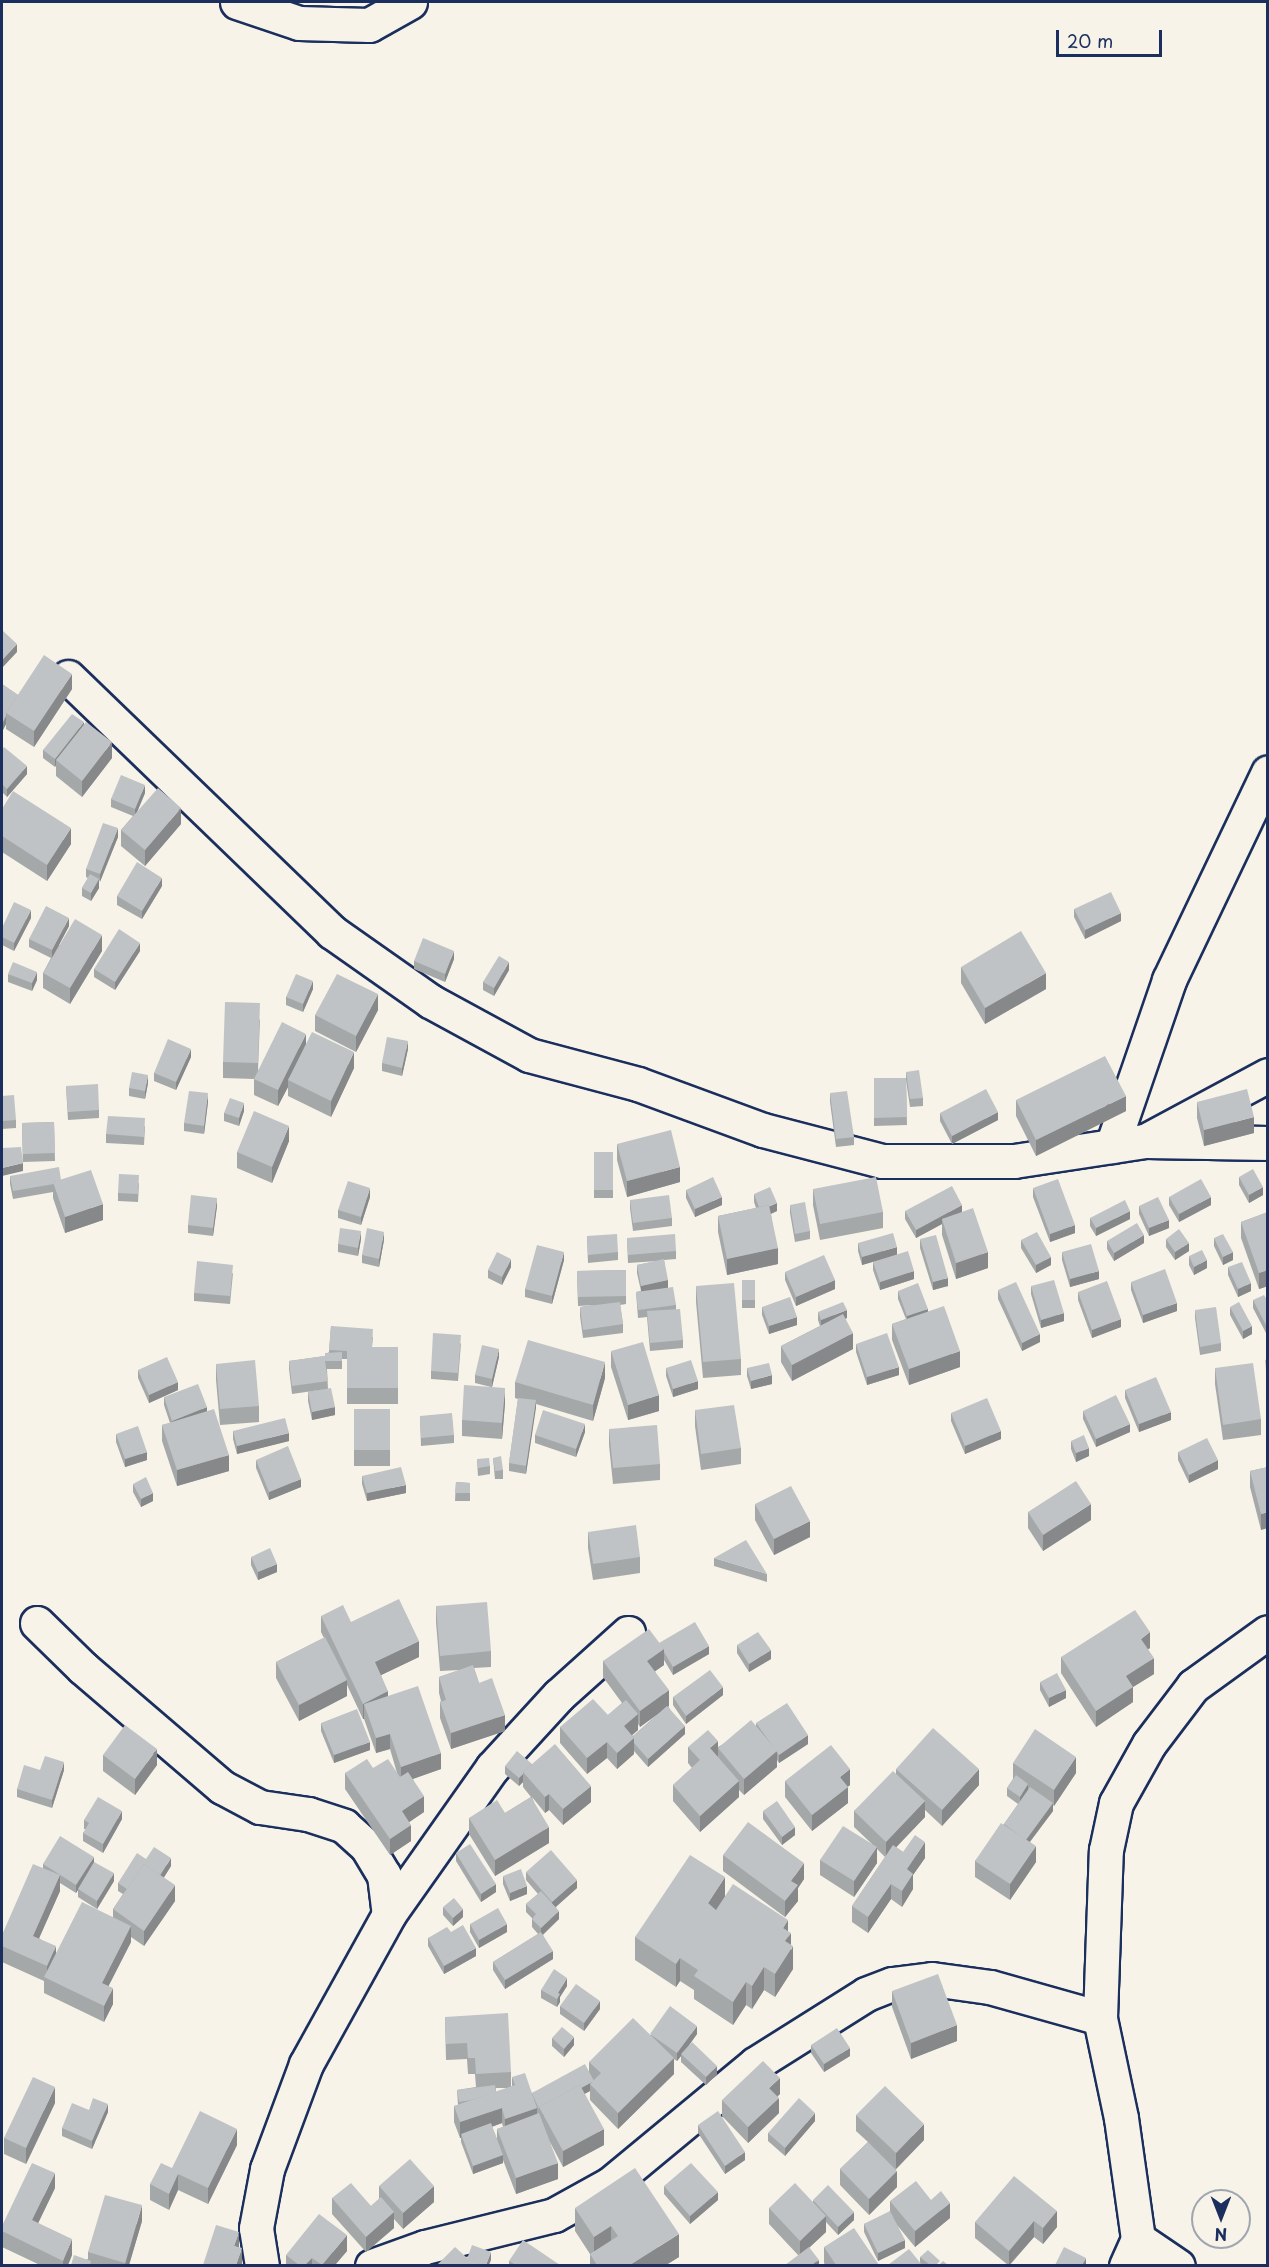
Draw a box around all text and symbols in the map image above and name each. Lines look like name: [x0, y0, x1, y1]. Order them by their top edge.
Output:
scale bar: [1059, 18, 1166, 56]
text: 20 m: [1067, 27, 1113, 54]
north arrow: [1191, 2189, 1251, 2249]
text: N: [1215, 2223, 1227, 2247]

